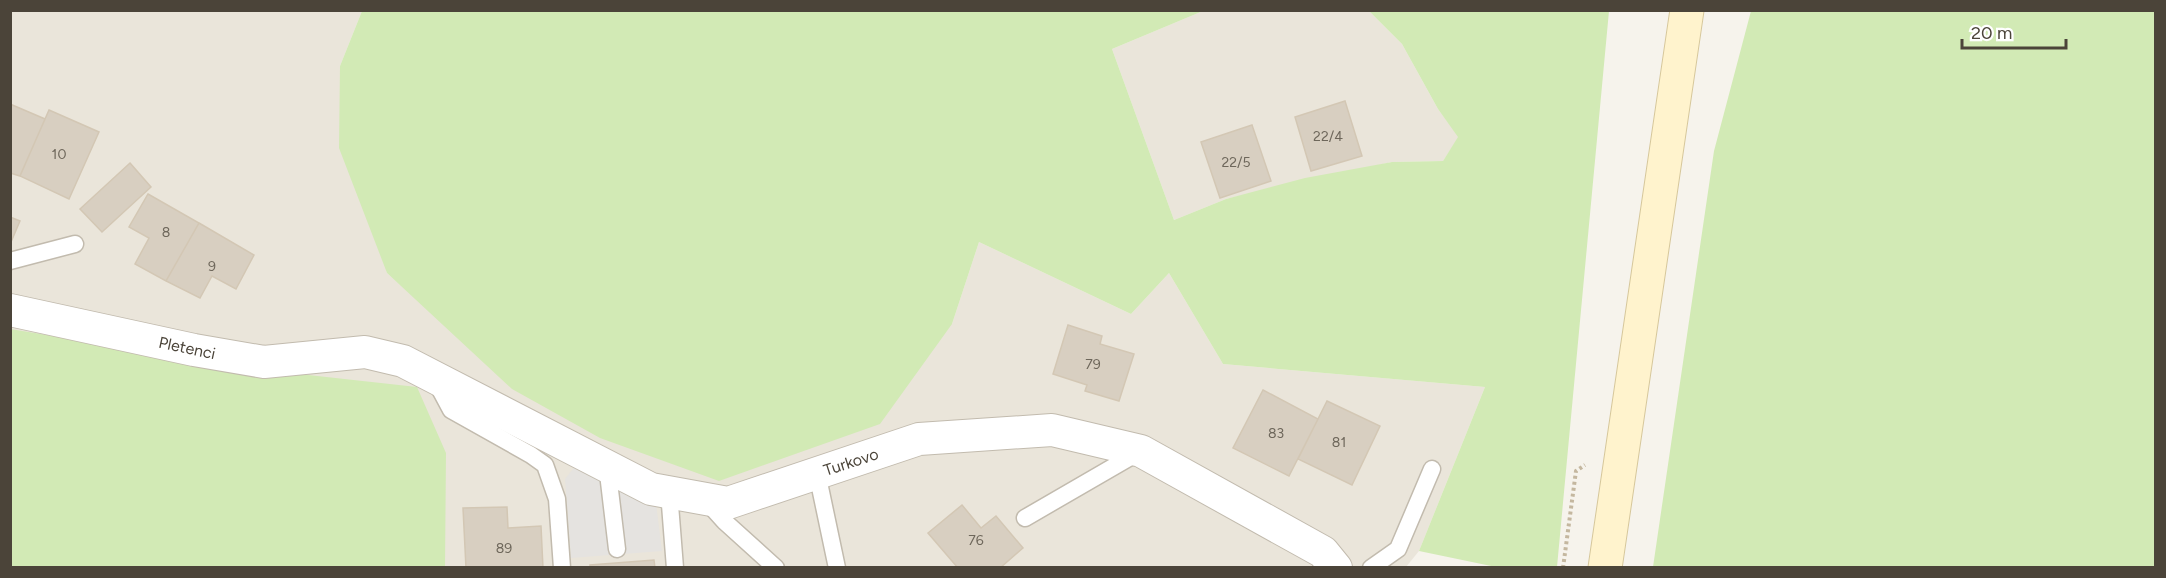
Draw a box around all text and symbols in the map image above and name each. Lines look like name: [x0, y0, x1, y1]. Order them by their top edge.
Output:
scale bar: [1962, 12, 2066, 50]
text: 20 m: [1971, 22, 2012, 44]
house number: 22/4: [1313, 128, 1343, 145]
house number: 10: [52, 146, 66, 163]
house number: 22/5: [1221, 154, 1251, 171]
house number: 8: [162, 224, 170, 241]
house number: 9: [208, 258, 216, 275]
street label: Pletenci: [157, 333, 217, 363]
house number: 79: [1085, 356, 1101, 373]
house number: 83: [1268, 425, 1284, 442]
house number: 81: [1332, 434, 1346, 451]
street label: Turkovo: [821, 444, 881, 480]
house number: 76: [968, 532, 984, 549]
house number: 89: [496, 540, 512, 557]

